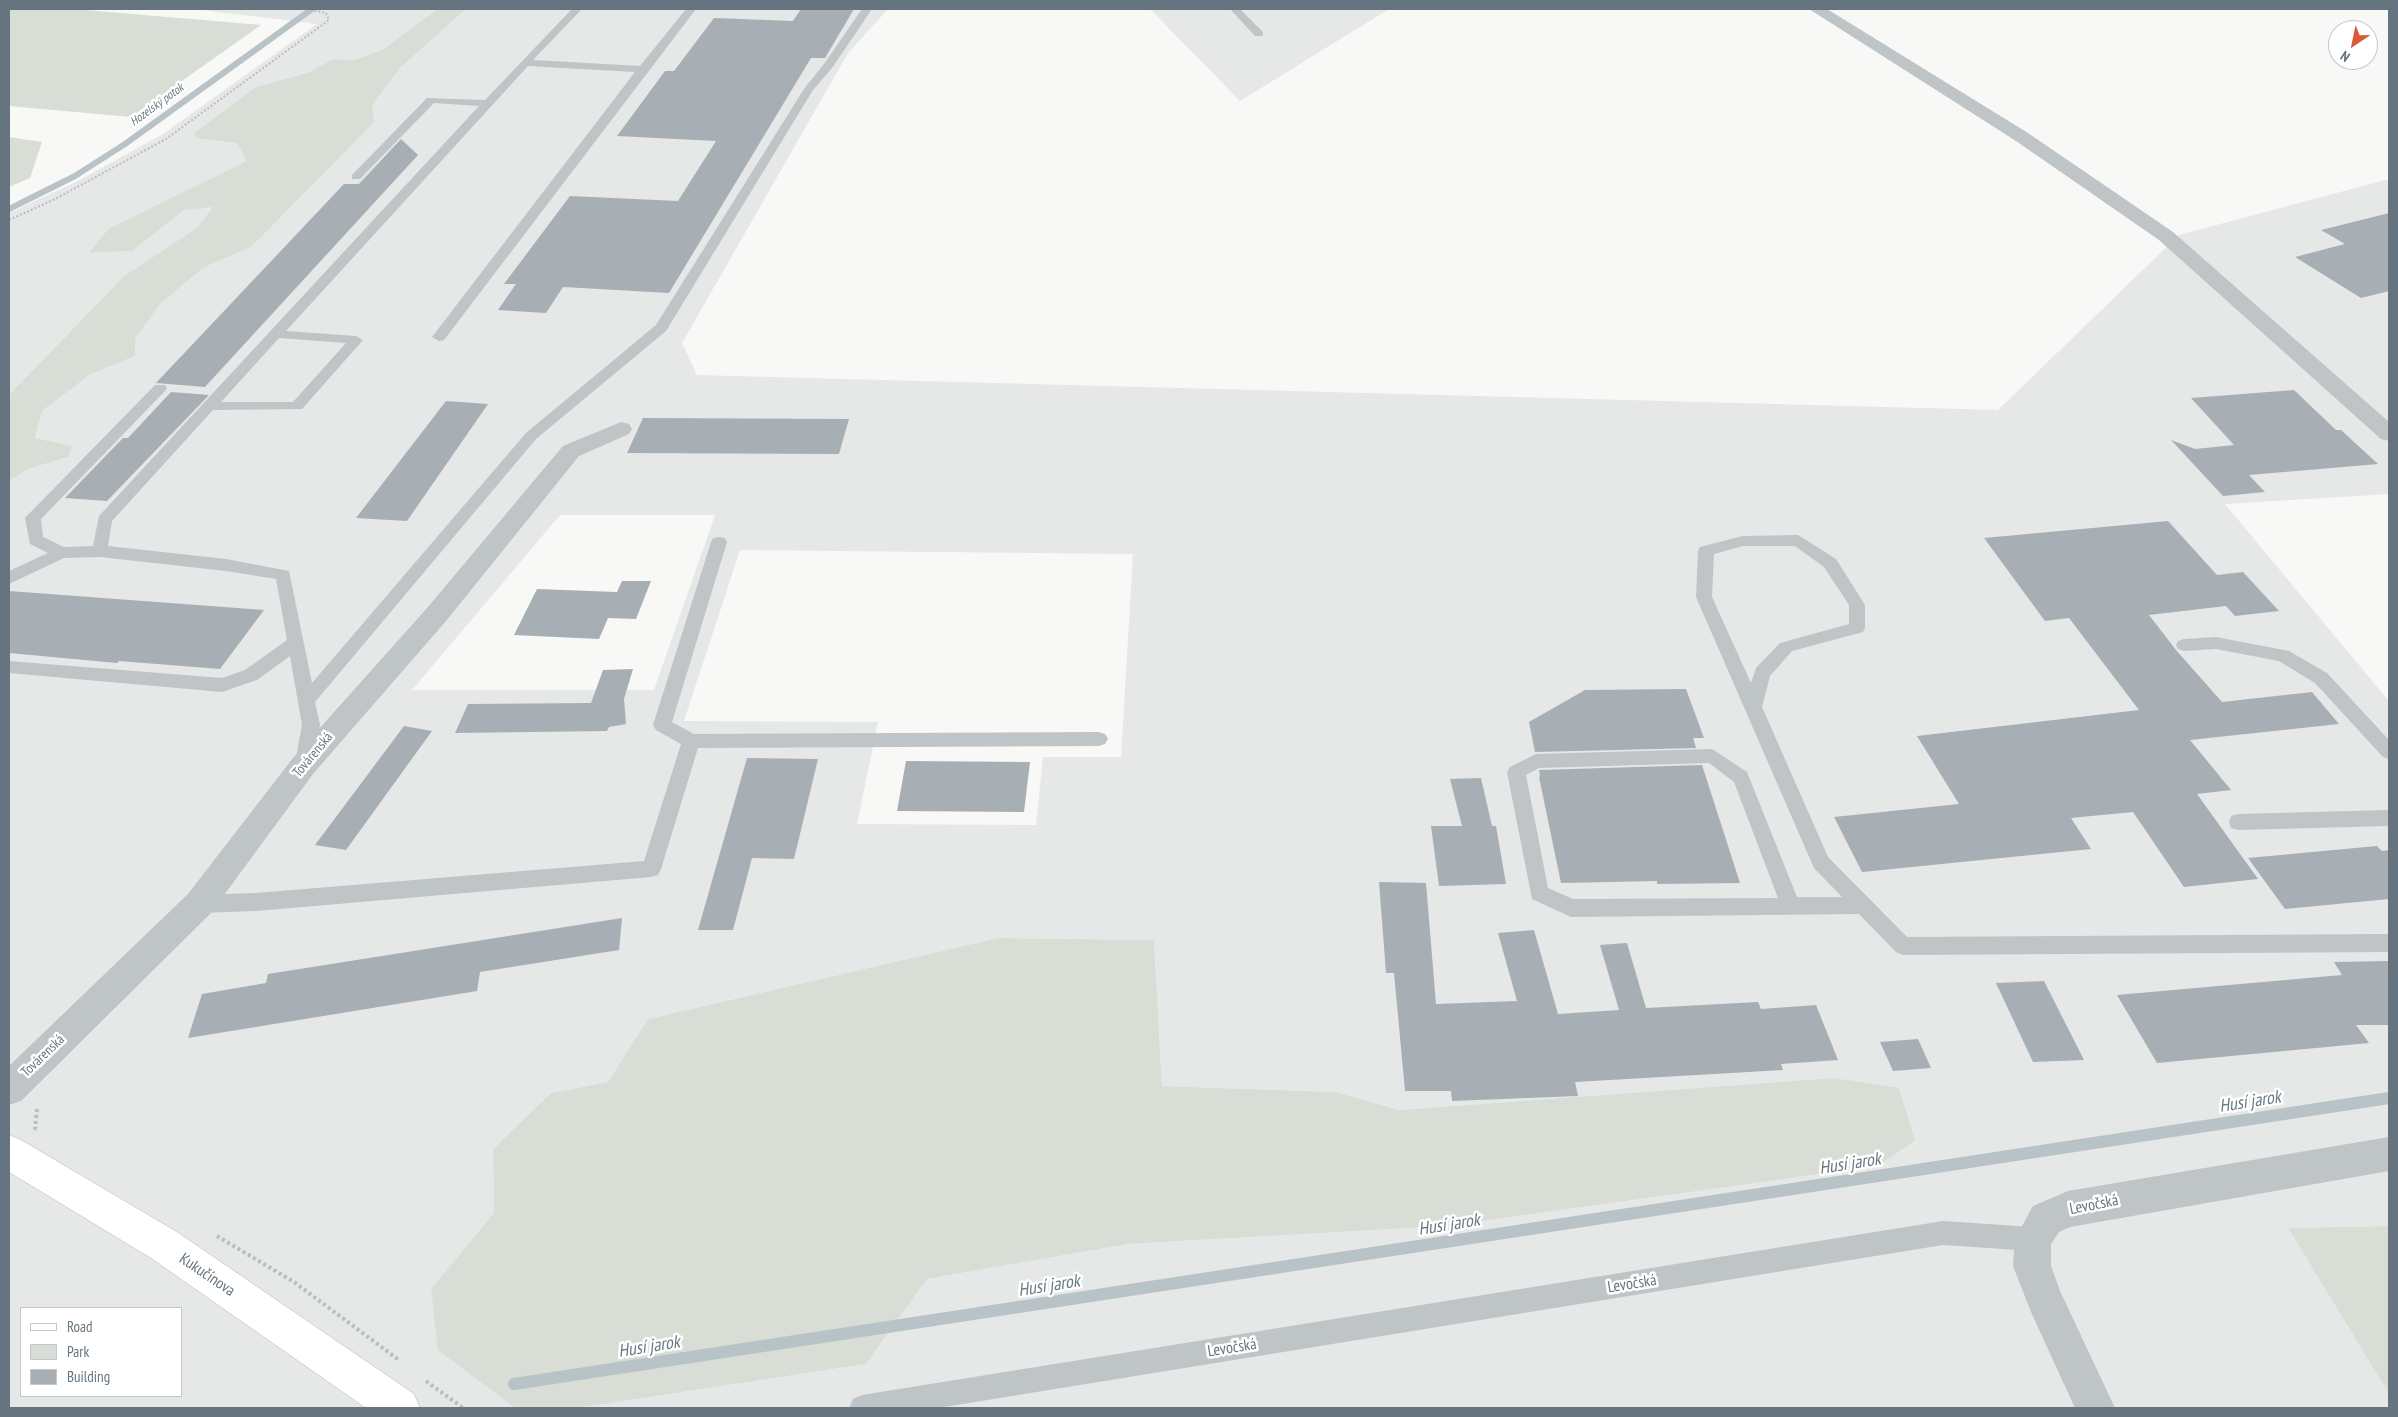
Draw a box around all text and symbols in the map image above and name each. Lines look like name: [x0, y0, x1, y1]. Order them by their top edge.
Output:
north arrow: [2328, 20, 2378, 70]
text: N: [2337, 47, 2353, 66]
water label: Hozelský potok: [127, 81, 187, 129]
street label: Továrenská: [289, 729, 337, 781]
street label: Továrenská: [18, 1031, 68, 1081]
water label: Husí jarok: [2218, 1086, 2282, 1118]
water label: Husí jarok: [1818, 1148, 1882, 1180]
street label: Levočská: [2068, 1191, 2120, 1219]
water label: Husí jarok: [1417, 1209, 1481, 1241]
street label: Kukučínova: [175, 1249, 239, 1301]
water label: Husí jarok: [1017, 1270, 1081, 1302]
street label: Levočská: [1606, 1271, 1658, 1297]
legend: [20, 1307, 182, 1397]
text: Road: [67, 1317, 93, 1336]
water label: Husí jarok: [617, 1331, 681, 1363]
street label: Levočská: [1206, 1335, 1258, 1361]
text: Park: [67, 1342, 89, 1361]
text: Building: [67, 1367, 110, 1386]

